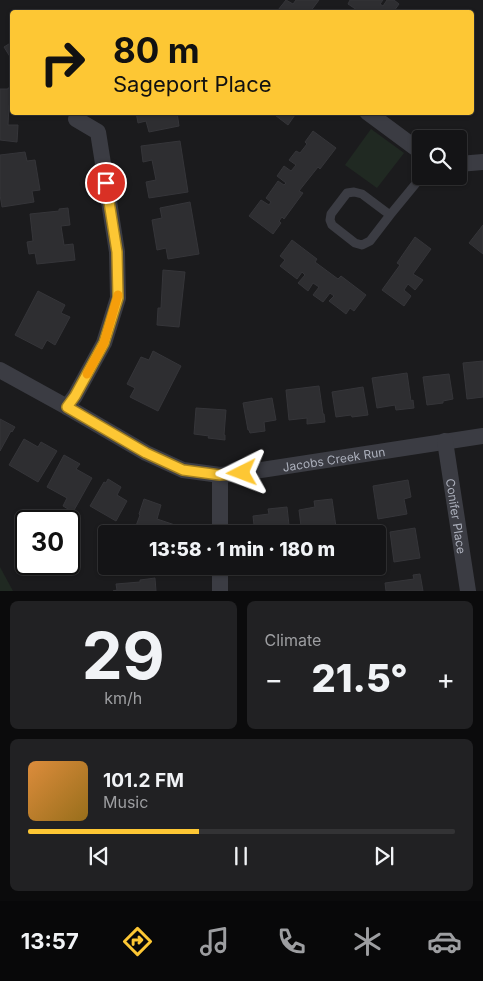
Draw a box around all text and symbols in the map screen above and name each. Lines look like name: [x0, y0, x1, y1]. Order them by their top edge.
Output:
text: 80 m: [113, 29, 200, 71]
icon: right: [30, 30, 95, 95]
text: Sageport Place: [113, 71, 272, 97]
map controls: [412, 130, 467, 185]
button: search: [412, 130, 467, 185]
pin: [85, 162, 127, 204]
icon: arrive: [92, 169, 120, 197]
street label: Jacobs Creek Run: [281, 444, 386, 474]
position arrow: [215, 446, 267, 498]
street label: Conifer Place: [443, 477, 470, 555]
speed limit sign: 30: [15, 510, 80, 575]
text: 13:58 · 1 min · 180 m: [149, 538, 335, 561]
text: 29: [82, 616, 165, 695]
text: Climate: [265, 630, 321, 650]
text: 21.5°: [312, 655, 408, 701]
text: −: [265, 662, 283, 696]
text: +: [436, 662, 455, 696]
text: km/h: [104, 688, 142, 708]
text: 101.2 FM: [103, 769, 184, 792]
text: Music: [103, 792, 148, 812]
icon: previous: [85, 842, 113, 870]
icon: pause: [227, 842, 255, 870]
icon: next: [370, 842, 398, 870]
icon: directions: [120, 924, 155, 959]
icon: music: [197, 924, 232, 959]
icon: phone: [274, 924, 309, 959]
icon: climate: [350, 924, 385, 959]
icon: car: [427, 924, 462, 959]
text: 13:57: [21, 928, 79, 954]

